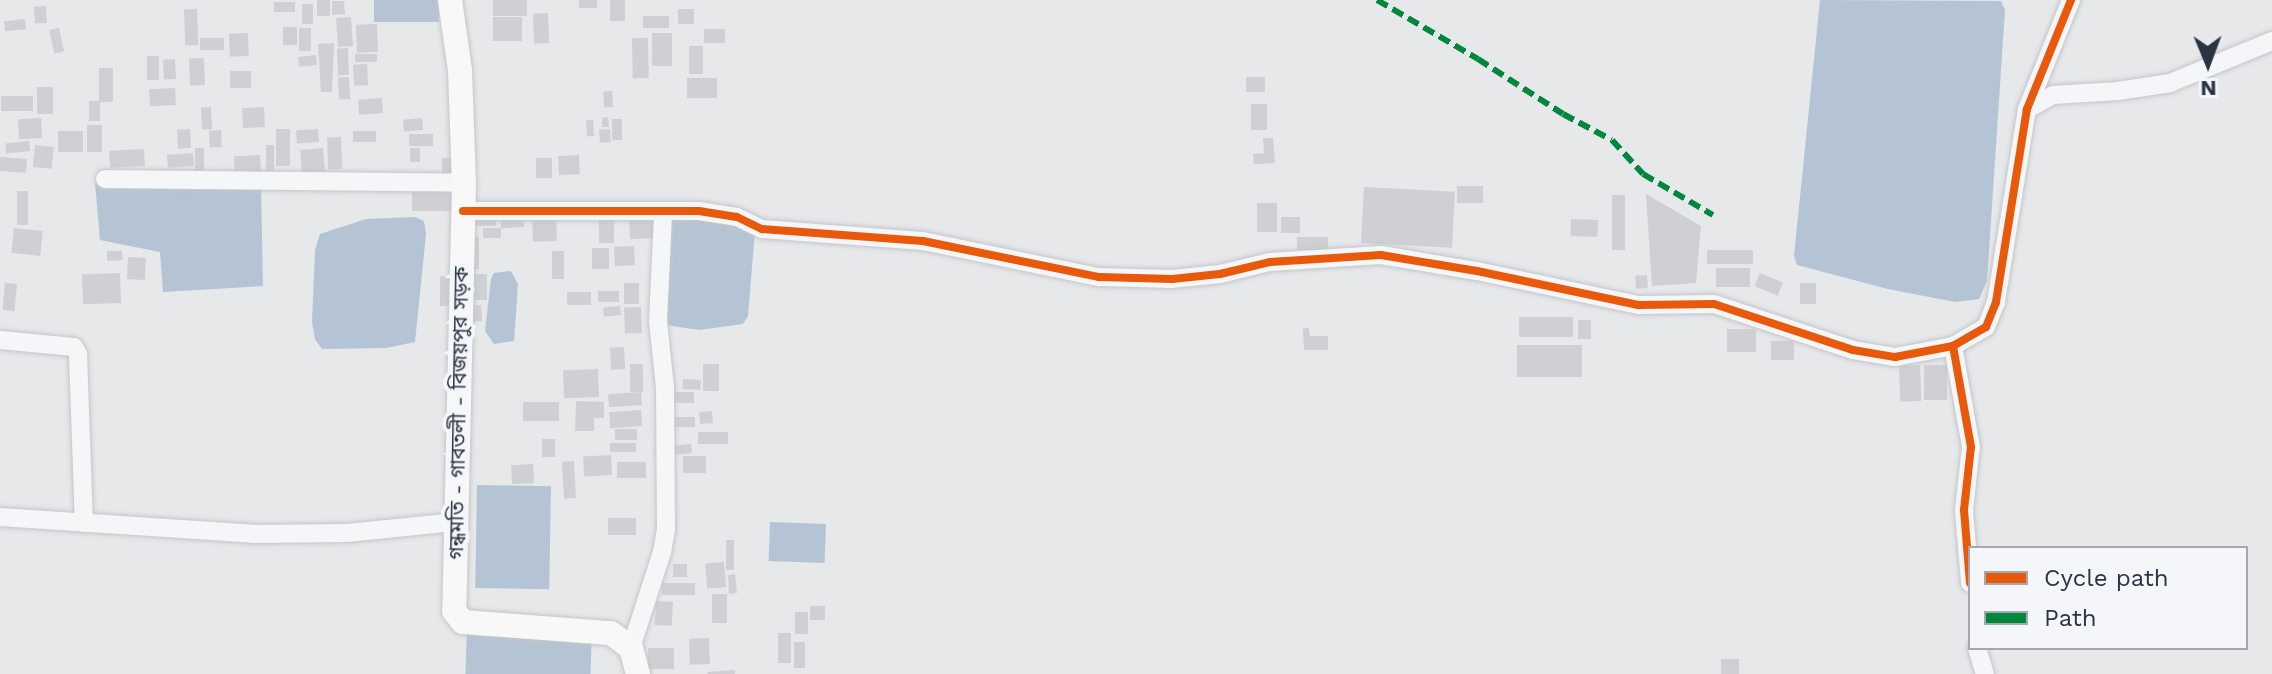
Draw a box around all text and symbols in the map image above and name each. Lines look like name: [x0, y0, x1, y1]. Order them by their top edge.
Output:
north arrow: [2168, 24, 2248, 104]
text: N: [2200, 76, 2217, 101]
street label: গন্ধমতি - গাবতলী - বিজয়পুর সড়ক: [444, 266, 474, 560]
legend: [1968, 546, 2248, 650]
text: Cycle path: [2044, 564, 2169, 592]
text: Path: [2044, 604, 2097, 632]

